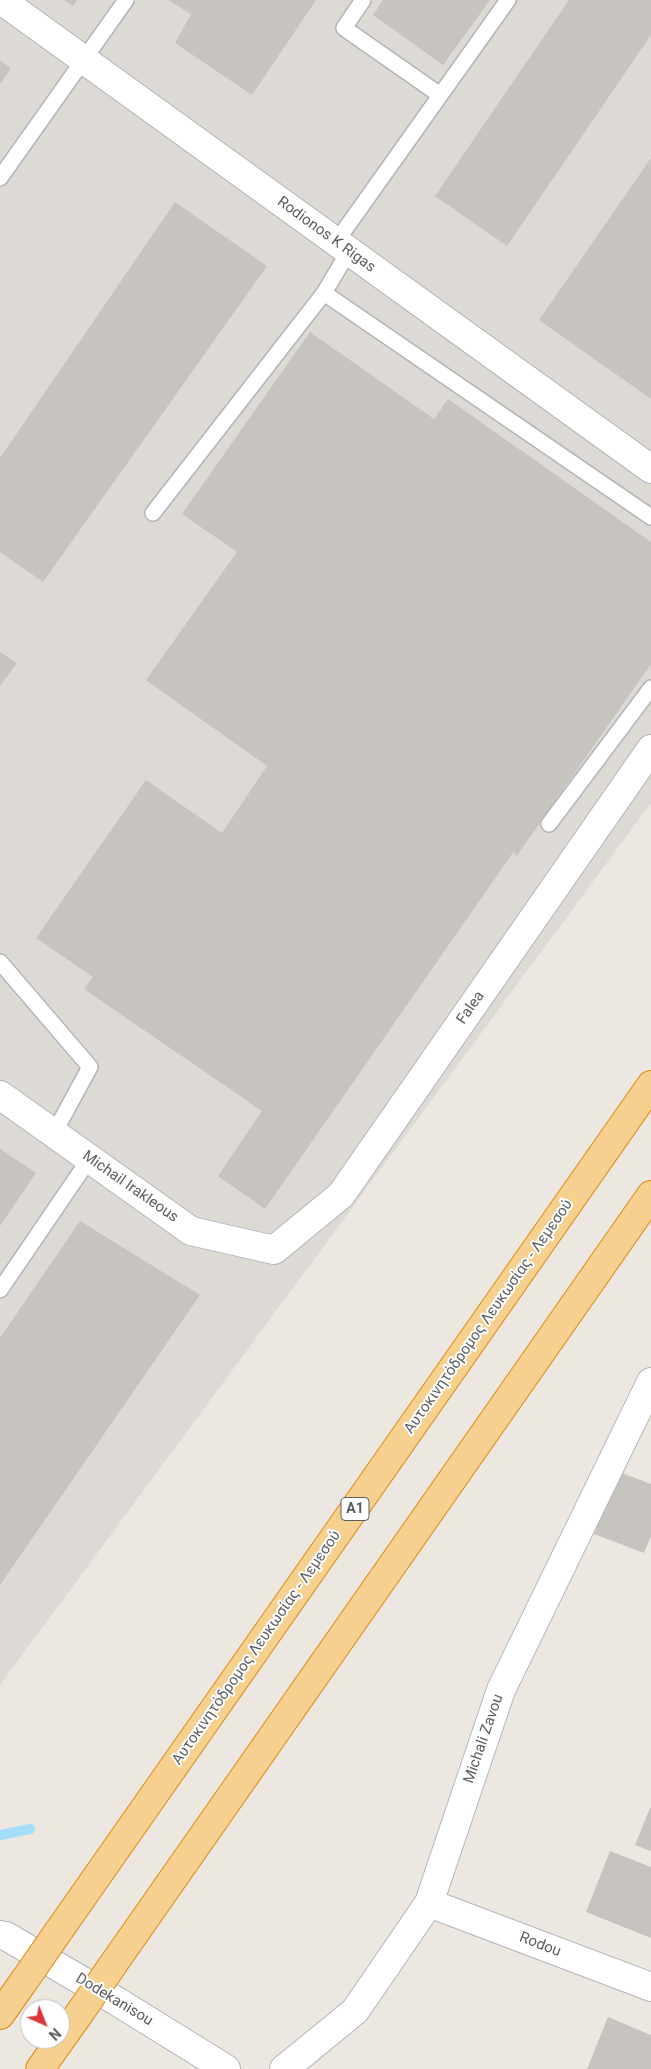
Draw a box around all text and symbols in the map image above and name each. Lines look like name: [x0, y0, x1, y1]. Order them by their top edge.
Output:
street label: Rodionos K Rigas: [273, 193, 379, 277]
street label: Falea: [453, 988, 489, 1028]
street label: Michail Irakleous: [79, 1147, 181, 1227]
street label: Αυτοκινητόδρομος Λευκωσίας - Λεμεσού: [401, 1197, 577, 1437]
road number: A1: [341, 1498, 369, 1520]
street label: Αυτοκινητόδρομος Λευκωσίας - Λεμεσού: [169, 1528, 345, 1768]
street label: Michali Zavou: [460, 1692, 508, 1786]
street label: Rodou: [517, 1929, 563, 1961]
street label: Dodekanisou: [72, 1970, 156, 2030]
north arrow: [20, 1999, 70, 2049]
text: N: [46, 2025, 64, 2043]

